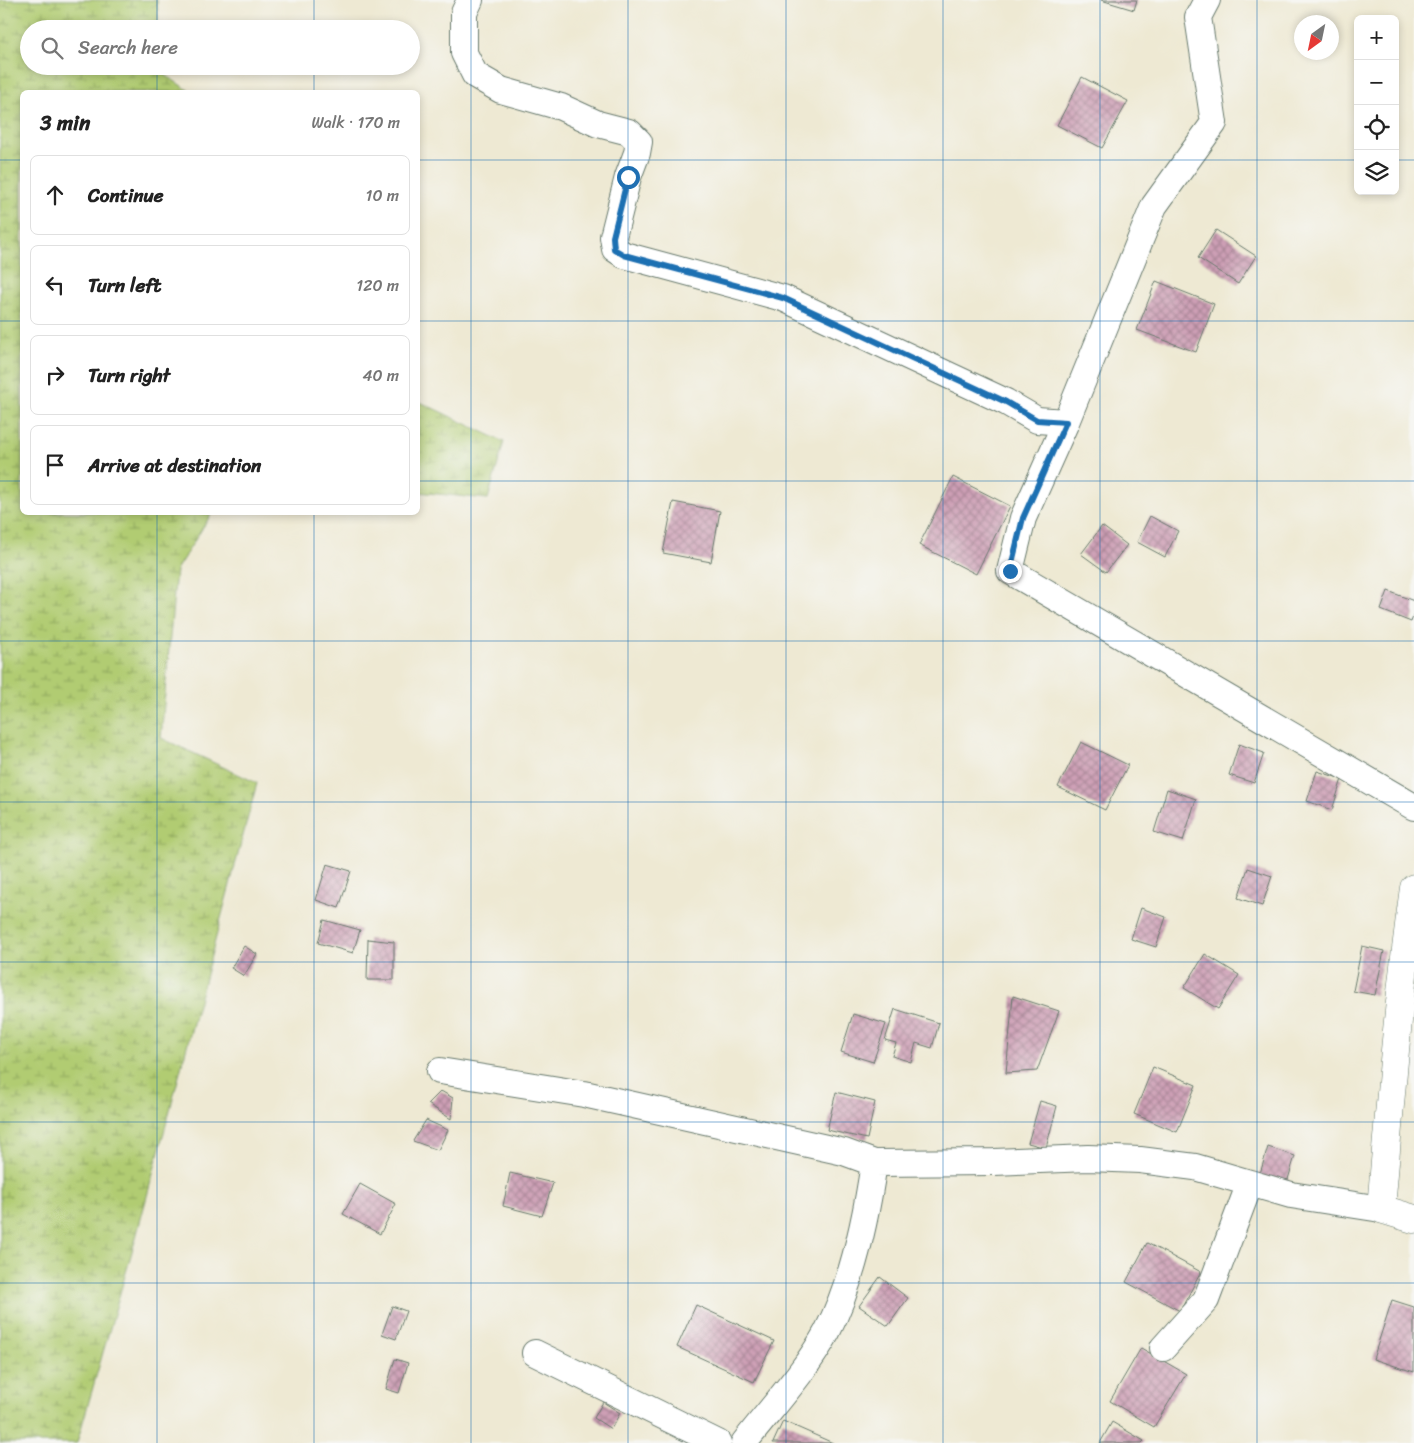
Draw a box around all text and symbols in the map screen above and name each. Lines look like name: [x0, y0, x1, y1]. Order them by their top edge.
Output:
north arrow: [1294, 15, 1339, 60]
map controls: [1354, 15, 1399, 195]
button: +: [1354, 15, 1399, 60]
search box: [20, 20, 420, 75]
text: Search here: [78, 31, 178, 64]
icon: search: [38, 34, 66, 62]
button: −: [1354, 60, 1399, 105]
text: 3 min: [40, 104, 90, 142]
button: locate: [1354, 105, 1399, 150]
text: Walk · 170 m: [311, 108, 400, 137]
button: layers: [1354, 150, 1399, 195]
route start: [617, 166, 640, 189]
text: Continue: [88, 179, 164, 212]
icon: ahead: [41, 181, 69, 209]
text: 10 m: [366, 181, 399, 210]
text: Turn left: [88, 269, 161, 302]
icon: left: [41, 271, 69, 299]
text: 120 m: [356, 271, 399, 300]
text: Turn right: [88, 359, 170, 392]
icon: right: [41, 361, 69, 389]
text: 40 m: [362, 361, 399, 390]
text: Arrive at destination: [88, 449, 261, 482]
icon: arrive: [41, 451, 69, 479]
route end: [999, 560, 1022, 583]

